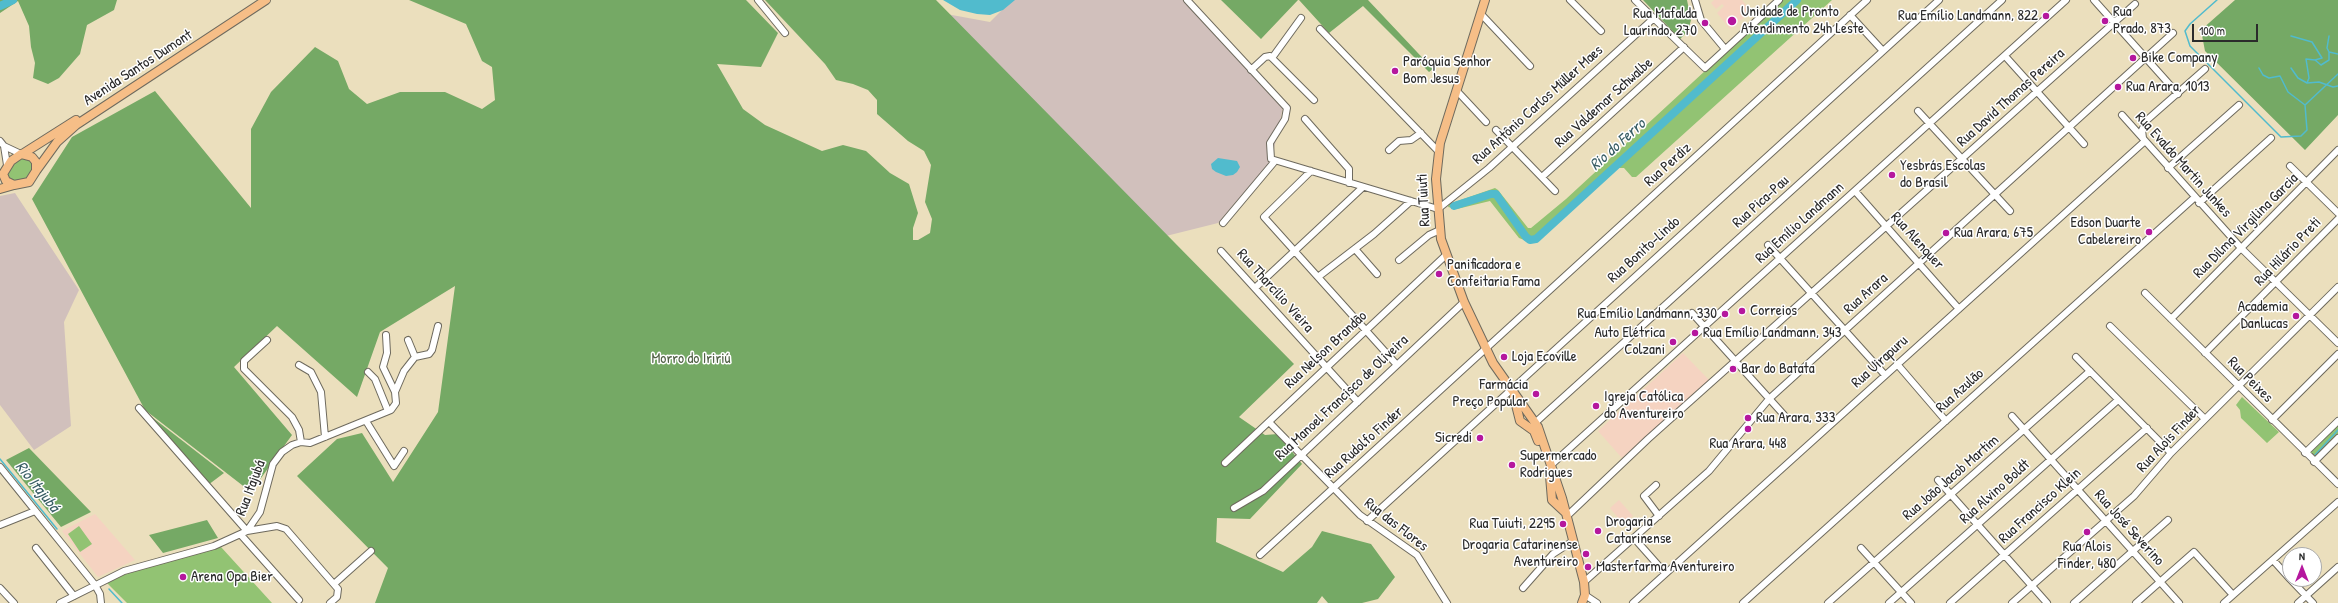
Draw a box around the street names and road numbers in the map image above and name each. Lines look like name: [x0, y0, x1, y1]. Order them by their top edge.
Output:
street label: Avenida Santos Dumont: [80, 26, 196, 110]
street label: Rua Antônio Carlos Müller Maes: [1469, 42, 1607, 168]
street label: Rua David Thomas Pereira: [1954, 45, 2068, 151]
street label: Rua Valdemar Schwalbe: [1551, 54, 1657, 152]
street label: Rua Evaldo Martin Junkes: [2131, 109, 2235, 221]
street label: Rua Perdiz: [1641, 139, 1695, 191]
street label: Rua Dilma Virgilina Garcia: [2190, 170, 2302, 282]
street label: Rua Pica-Pau: [1729, 172, 1793, 232]
street label: Rua Tuiuti: [1414, 173, 1434, 227]
street label: Rua Emílio Landmann: [1752, 179, 1848, 267]
street label: Rua Alenquer: [1887, 209, 1947, 273]
street label: Rua Bonito-Lindo: [1604, 213, 1684, 287]
street label: Rua Hilário Preti: [2251, 214, 2325, 290]
street label: Rua Tharcílio Vieira: [1233, 246, 1317, 336]
street label: Rua Arara: [1840, 270, 1892, 318]
street label: Rua Nelson Brandão: [1281, 307, 1371, 393]
street label: Rua Manoel Francisco de Oliveira: [1272, 332, 1412, 464]
street label: Rua Uirapuru: [1848, 332, 1912, 392]
street label: Rua Peixes: [2223, 353, 2277, 407]
street label: Rua Azulão: [1933, 365, 1987, 417]
street label: Rua Alois Finder: [2133, 402, 2205, 476]
street label: Rua Rudolfo Finder: [1321, 403, 1407, 483]
street label: Rua João Jacob Martim: [1899, 431, 2003, 525]
street label: Rua Alvino Boldt: [1956, 456, 2034, 528]
street label: Rua Itajubá: [232, 458, 270, 518]
street label: Rua Francisco Klein: [1995, 464, 2085, 548]
street label: Rua José Severino: [2090, 486, 2168, 570]
street label: Rua das Flores: [1360, 494, 1432, 556]

